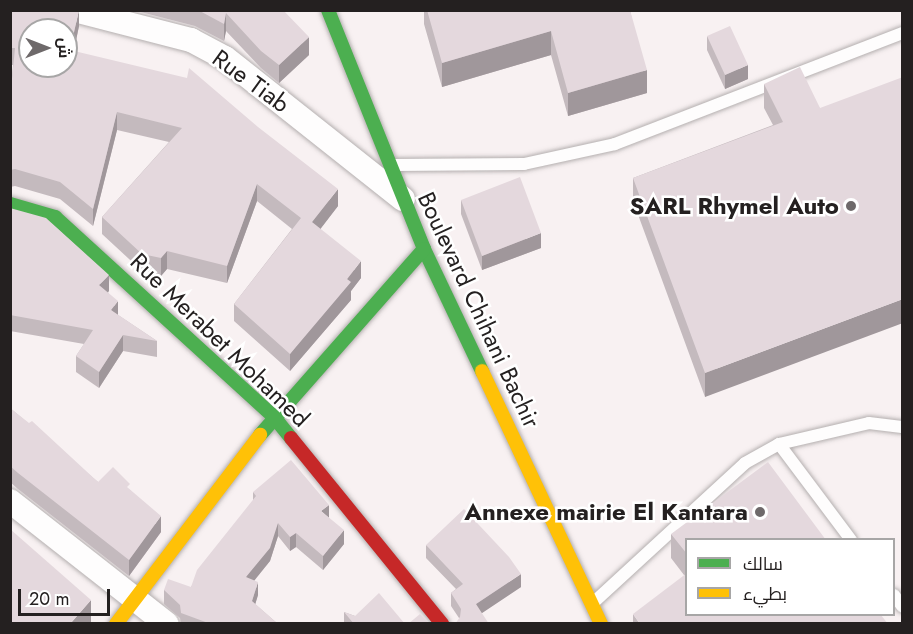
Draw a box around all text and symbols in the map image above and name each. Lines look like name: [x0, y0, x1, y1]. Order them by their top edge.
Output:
north arrow: [18, 18, 78, 78]
text: ش: [53, 38, 76, 58]
street label: Rue Tiab: [207, 43, 295, 119]
street label: Boulevard Chihani Bachir: [412, 188, 546, 432]
place label: SARL Rhymel Auto: [630, 192, 839, 220]
marker: SARL Rhymel Auto: [844, 199, 858, 213]
street label: Rue Merabet Mohamed: [125, 247, 315, 433]
place label: Annexe mairie El Kantara: [464, 498, 748, 526]
marker: Annexe mairie El Kantara: [753, 505, 767, 519]
legend: [685, 538, 895, 616]
text: سالك: [743, 551, 783, 577]
scale bar: [21, 577, 112, 615]
text: بطيء: [743, 581, 787, 607]
text: 20 m: [29, 586, 69, 612]

